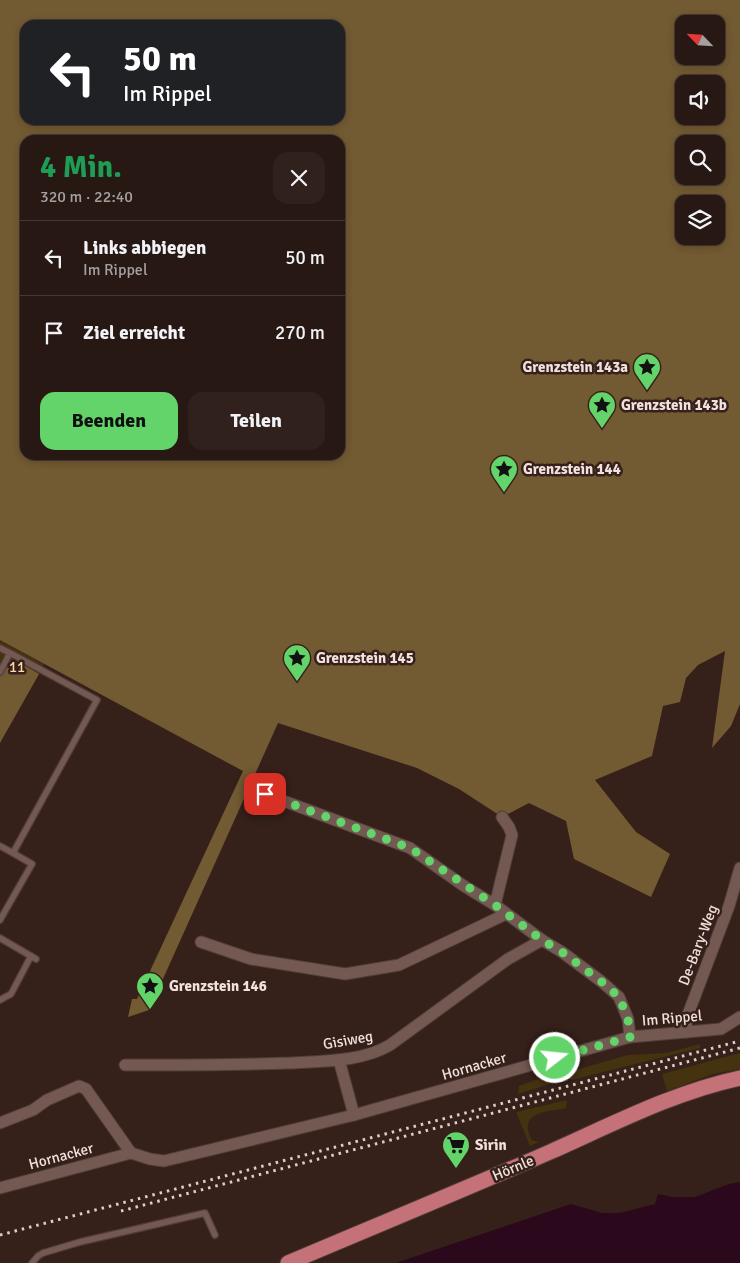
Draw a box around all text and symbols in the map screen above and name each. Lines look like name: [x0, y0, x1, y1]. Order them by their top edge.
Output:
north arrow: [675, 15, 725, 65]
map controls: [675, 15, 725, 245]
text: 50 m: [123, 37, 197, 80]
icon: left: [40, 40, 105, 105]
button: sound: [675, 75, 725, 125]
text: Im Rippel: [123, 80, 212, 107]
button: search: [675, 135, 725, 185]
text: 4 Min.: [40, 149, 122, 186]
button: close: [273, 152, 325, 204]
text: 320 m · 22:40: [40, 187, 133, 207]
button: layers: [675, 195, 725, 245]
text: Links abbiegen: [83, 236, 206, 260]
icon: left: [40, 244, 68, 272]
text: 50 m: [285, 246, 325, 270]
text: Im Rippel: [83, 260, 148, 280]
icon: arrive: [40, 319, 68, 347]
text: Ziel erreicht: [83, 321, 185, 345]
text: 270 m: [275, 321, 325, 345]
place icon: Grenzstein 143a: [632, 352, 662, 391]
place label: Grenzstein 143a: [522, 358, 628, 376]
place icon: Grenzstein 143b: [587, 390, 617, 429]
button: Beenden: [40, 392, 178, 450]
button: Teilen: [188, 392, 325, 450]
place label: Grenzstein 143b: [621, 396, 727, 414]
place icon: Grenzstein 144: [489, 454, 519, 493]
place label: Grenzstein 144: [523, 460, 621, 478]
place icon: Grenzstein 145: [282, 643, 312, 682]
place label: Grenzstein 145: [316, 649, 414, 667]
park label: 11: [9, 658, 25, 676]
pin: [244, 773, 286, 815]
icon: arrive: [251, 780, 279, 808]
street label: De-Bary-Weg: [674, 902, 722, 988]
place icon: Grenzstein 146: [135, 971, 165, 1010]
place label: Grenzstein 146: [169, 977, 267, 995]
street label: Im Rippel: [641, 1006, 703, 1030]
street label: Gisiweg: [322, 1027, 374, 1053]
position arrow: [528, 1031, 580, 1083]
street label: Hornacker: [440, 1048, 509, 1084]
supermarket icon: Sirin: [441, 1130, 471, 1169]
place label: Sirin: [475, 1136, 507, 1154]
street label: Hornacker: [27, 1139, 96, 1173]
street label: Hörnle: [490, 1151, 536, 1185]

